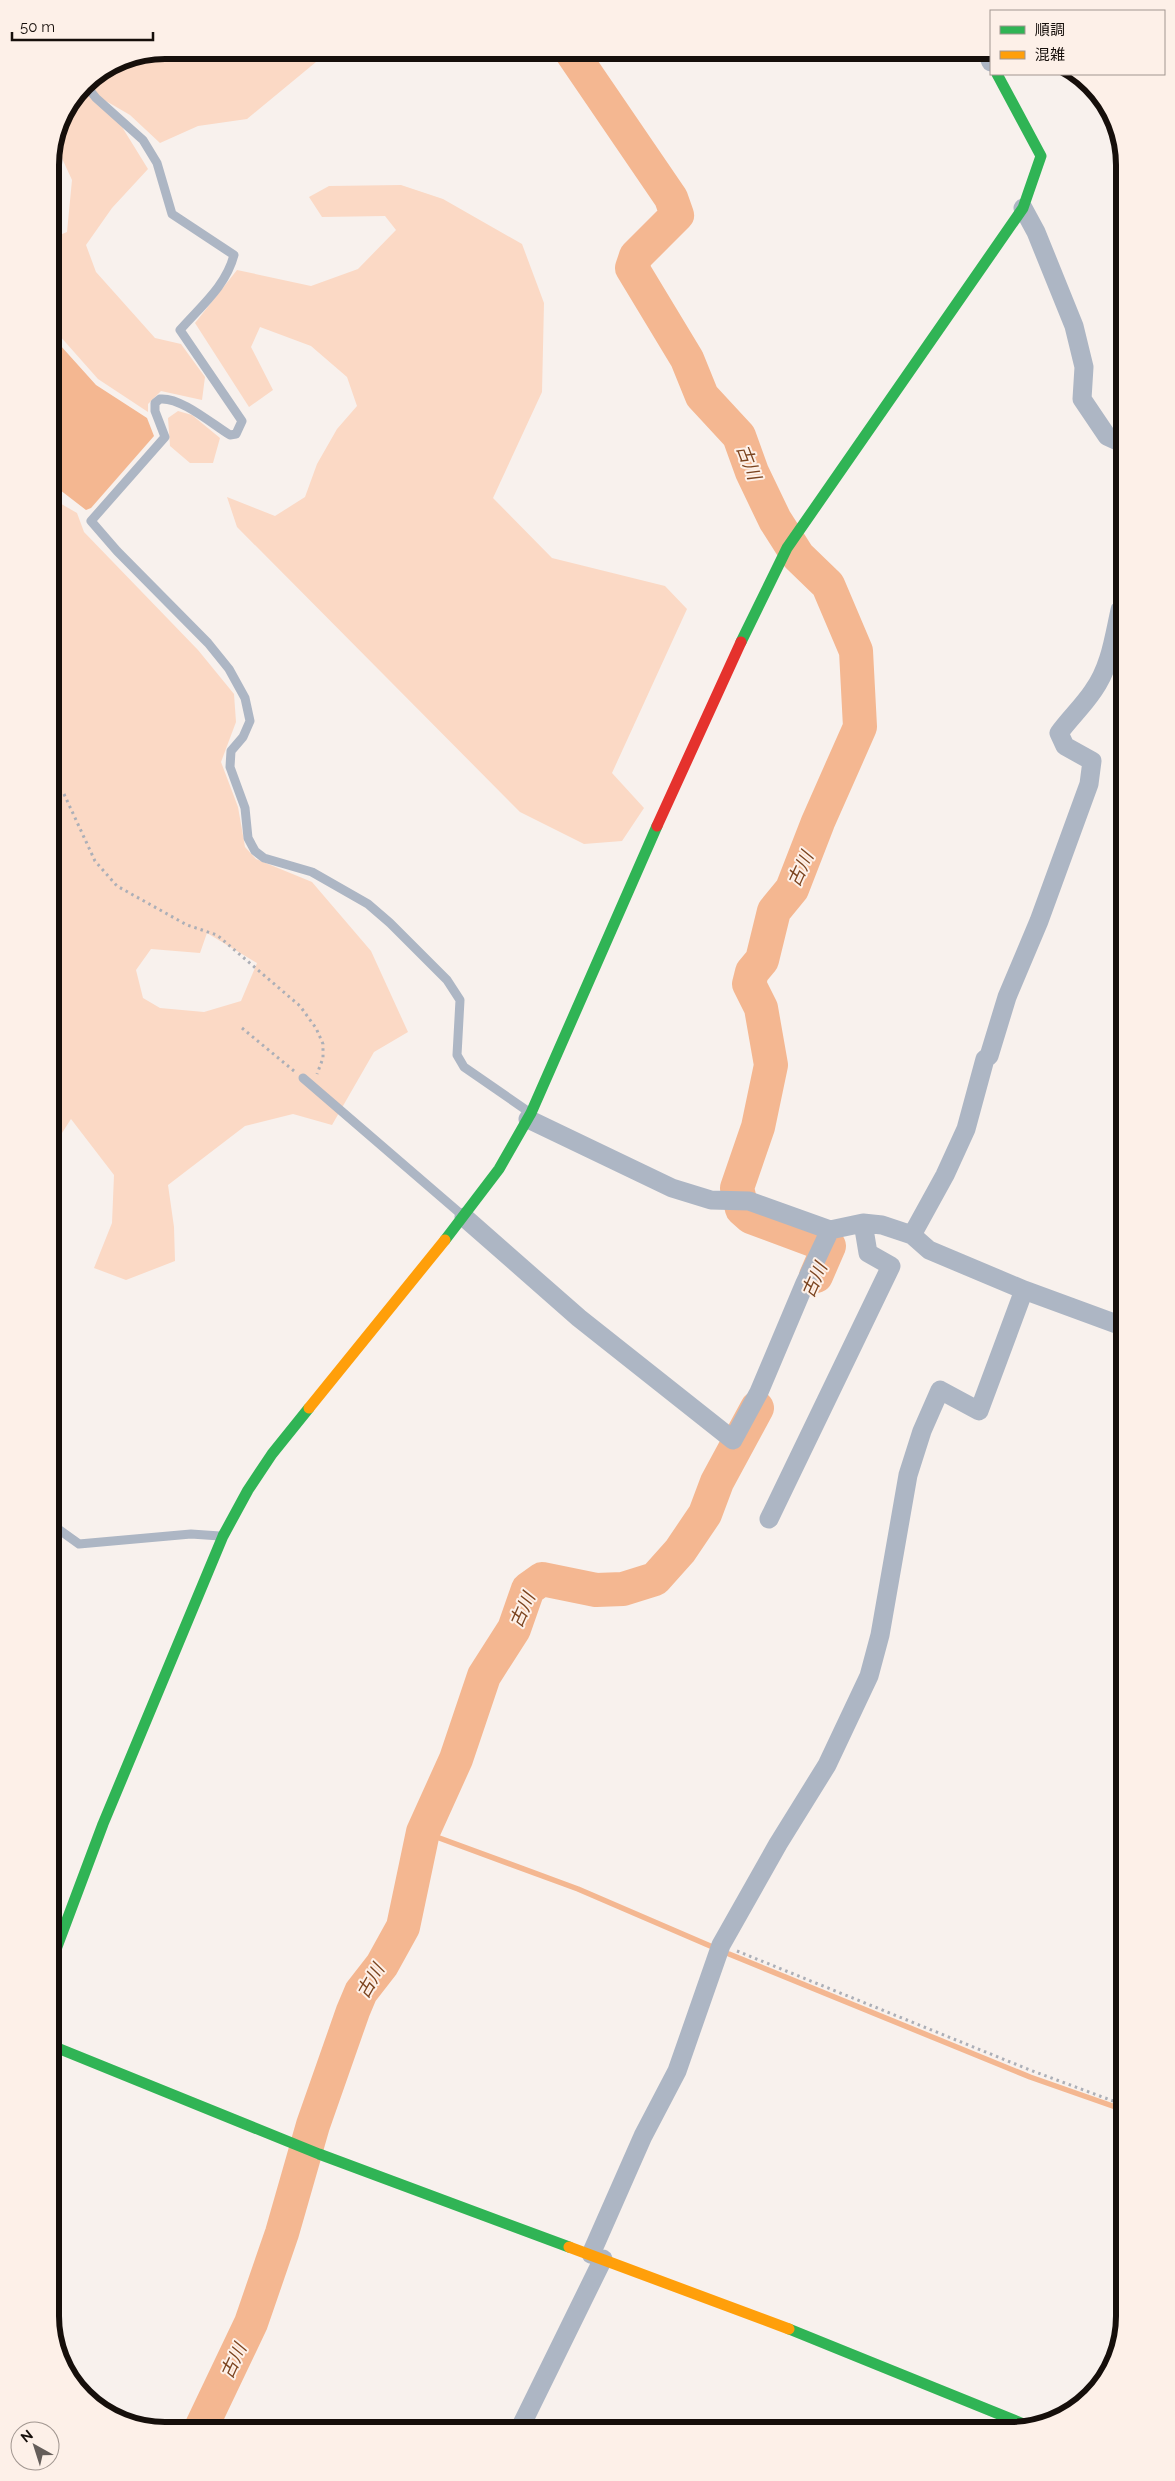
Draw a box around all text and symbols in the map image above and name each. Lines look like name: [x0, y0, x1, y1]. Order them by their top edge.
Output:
scale bar: [12, 10, 154, 42]
legend: [990, 10, 1165, 75]
text: 50 m: [20, 18, 55, 36]
text: 順調: [1035, 21, 1065, 39]
text: 混雑: [1035, 46, 1065, 64]
water label: 古川: [733, 441, 766, 484]
water label: 古川: [783, 846, 818, 890]
water label: 古川: [797, 1257, 832, 1301]
water label: 古川: [505, 1587, 540, 1631]
water label: 古川: [352, 1958, 389, 2002]
water label: 古川: [216, 2338, 251, 2382]
north arrow: [10, 2421, 60, 2471]
text: N: [18, 2426, 36, 2445]

